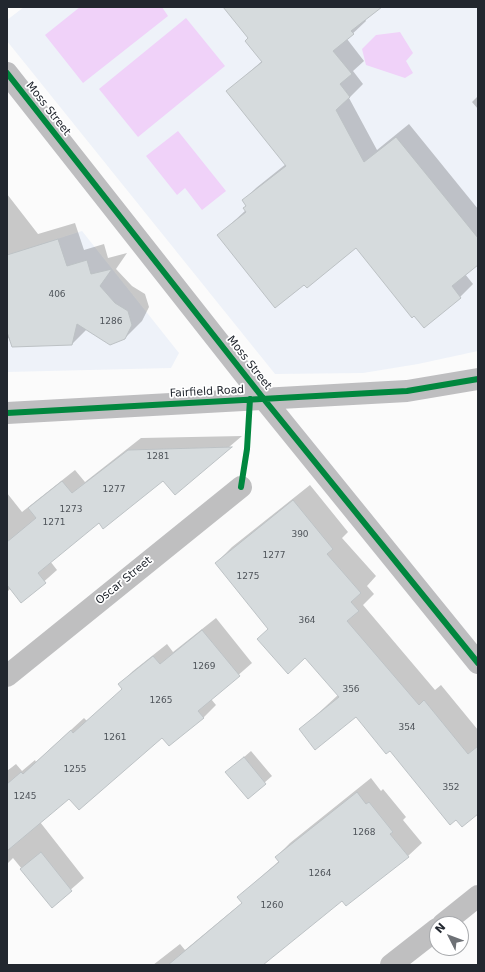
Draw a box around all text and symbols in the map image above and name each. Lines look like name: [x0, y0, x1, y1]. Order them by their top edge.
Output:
street label: Moss Street: [23, 79, 73, 139]
house number: 406: [48, 290, 66, 300]
house number: 1286: [100, 317, 122, 327]
street label: Moss Street: [224, 333, 274, 393]
street label: Fairfield Road: [169, 383, 245, 401]
house number: 1281: [147, 452, 169, 462]
house number: 1277: [103, 485, 125, 495]
house number: 1273: [60, 505, 82, 515]
house number: 1271: [43, 518, 65, 528]
house number: 390: [291, 530, 309, 540]
house number: 1277: [263, 551, 285, 561]
street label: Oscar Street: [93, 554, 155, 608]
house number: 1275: [237, 572, 259, 582]
house number: 364: [298, 616, 316, 626]
house number: 1269: [193, 662, 215, 672]
house number: 356: [342, 685, 360, 695]
house number: 1265: [150, 696, 172, 706]
house number: 354: [398, 723, 416, 733]
house number: 1261: [104, 733, 126, 743]
house number: 1255: [64, 765, 86, 775]
house number: 352: [442, 783, 460, 793]
house number: 1245: [14, 792, 36, 802]
house number: 1268: [353, 828, 375, 838]
house number: 1264: [309, 869, 331, 879]
house number: 1260: [261, 901, 283, 911]
north arrow: [429, 916, 469, 956]
text: N: [433, 921, 448, 936]

